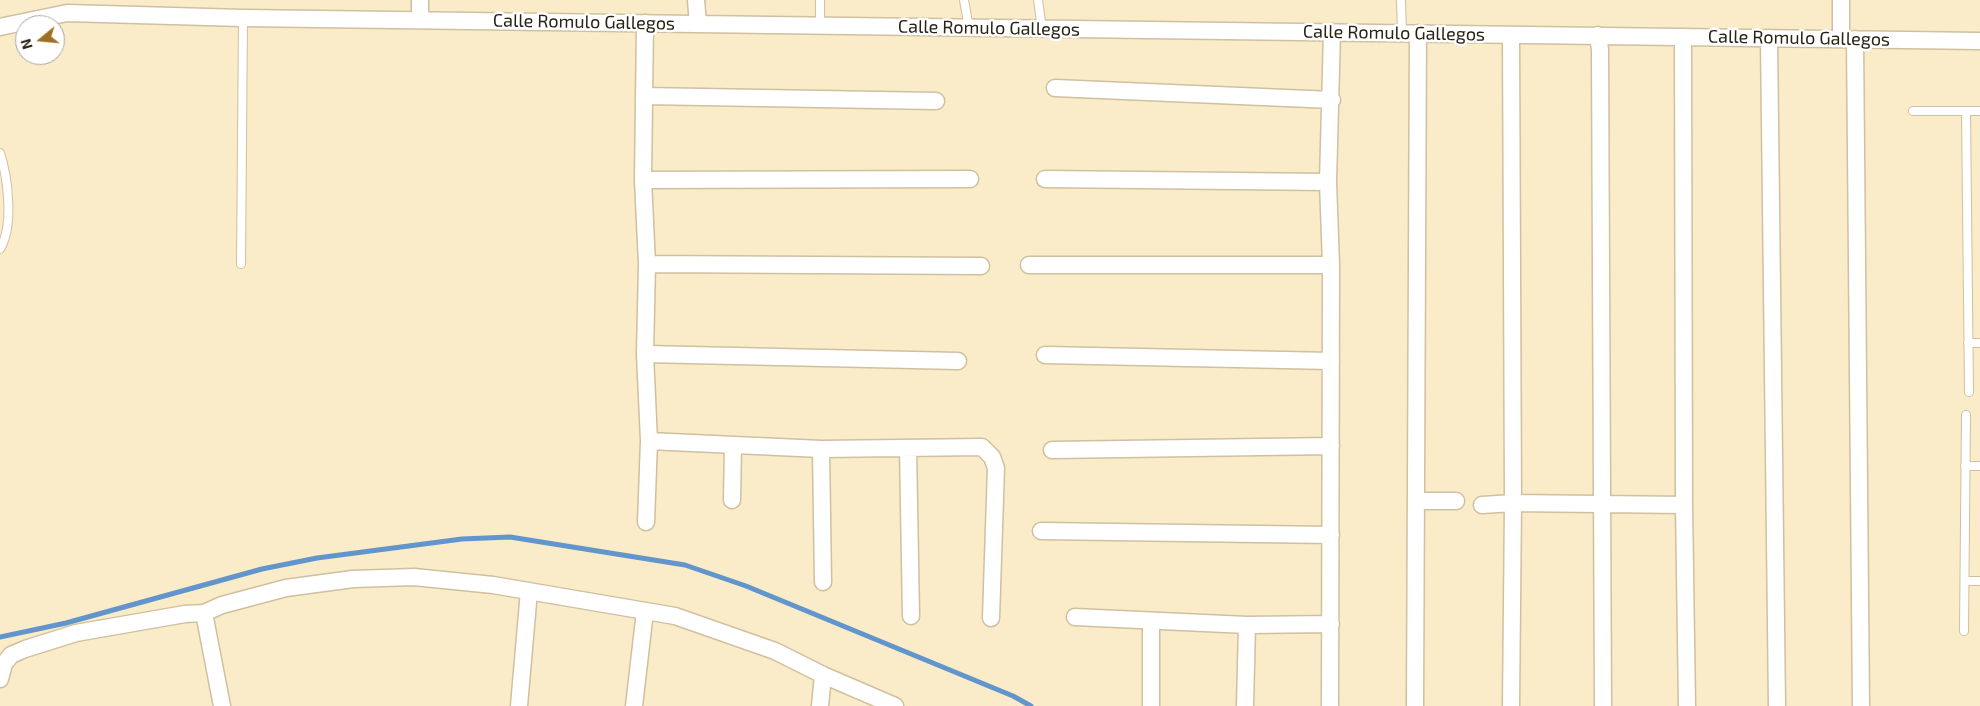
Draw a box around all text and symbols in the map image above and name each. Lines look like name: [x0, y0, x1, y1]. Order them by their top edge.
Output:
street label: Calle Romulo Gallegos: [493, 10, 675, 34]
north arrow: [15, 15, 65, 65]
street label: Calle Romulo Gallegos: [898, 16, 1080, 40]
street label: Calle Romulo Gallegos: [1303, 21, 1485, 45]
street label: Calle Romulo Gallegos: [1708, 26, 1890, 50]
text: N: [17, 37, 36, 52]

